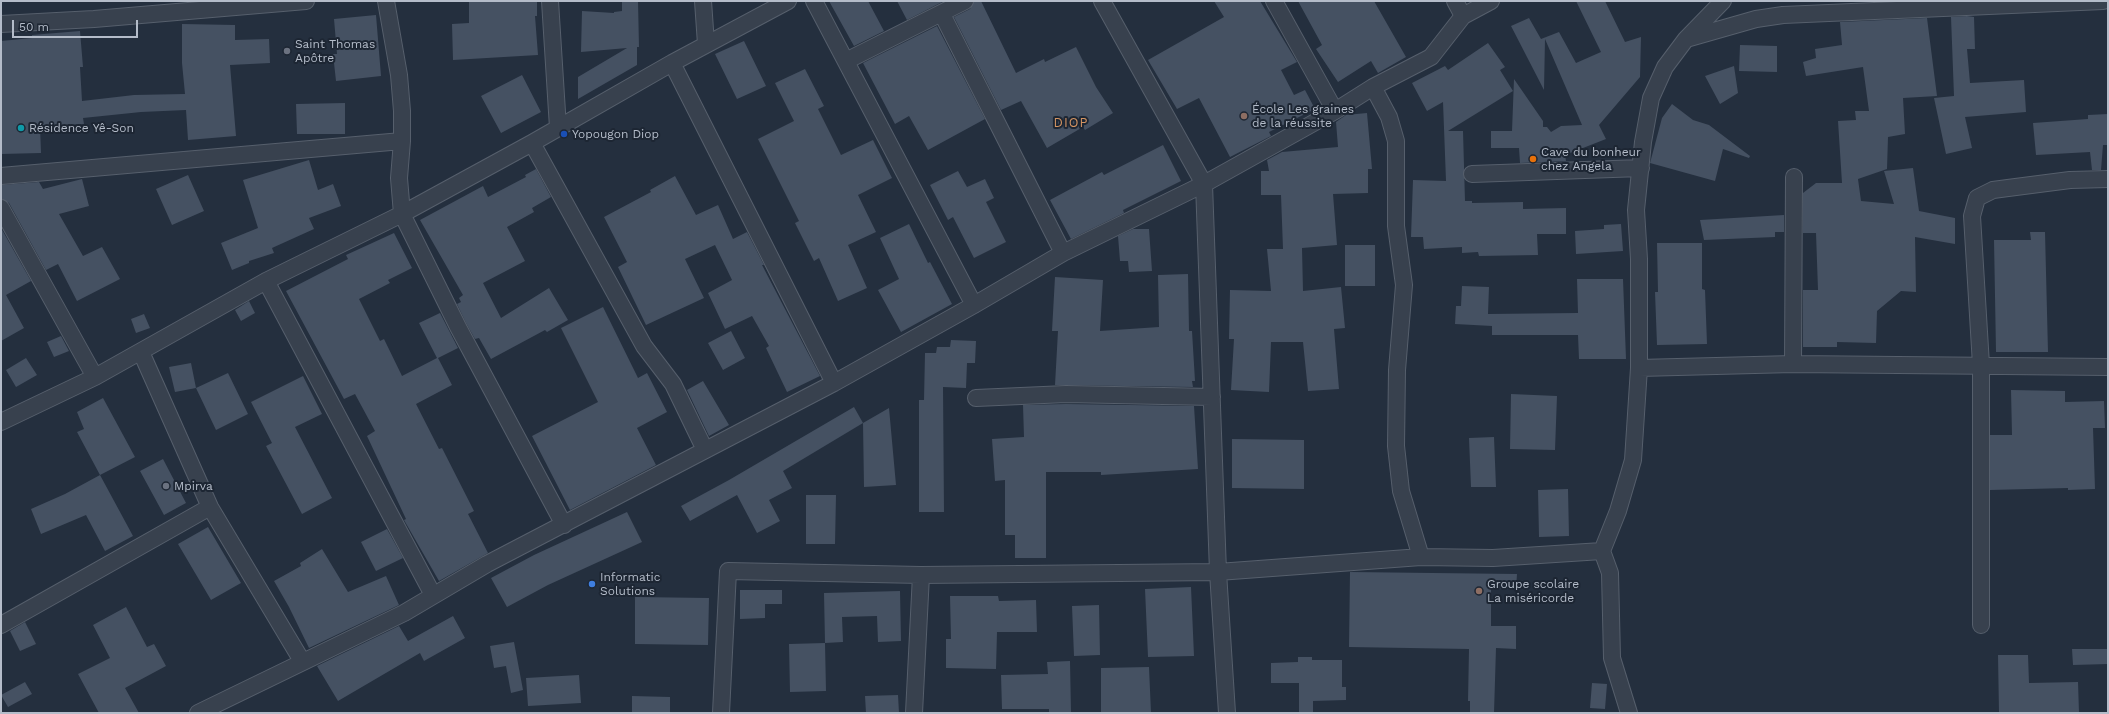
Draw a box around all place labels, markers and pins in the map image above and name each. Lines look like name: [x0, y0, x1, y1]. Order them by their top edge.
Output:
place label: Saint Thomas Apôtre: [295, 37, 375, 65]
marker: Saint Thomas Apôtre: [282, 46, 292, 56]
place label: École Les graines de la réussite: [1252, 102, 1354, 130]
marker: École Les graines de la réussite: [1239, 111, 1249, 121]
place label: Résidence Yê-Son: [29, 121, 134, 135]
marker: Résidence Yê-Son: [16, 123, 26, 133]
place label: Yopougon Diop: [572, 127, 659, 141]
marker: Yopougon Diop: [559, 129, 569, 139]
place label: Cave du bonheur chez Angela: [1541, 145, 1641, 173]
marker: Cave du bonheur chez Angela: [1528, 154, 1538, 164]
place label: Mpirva: [174, 479, 213, 493]
marker: Mpirva: [161, 481, 171, 491]
place label: Informatic Solutions: [600, 570, 660, 598]
place label: Groupe scolaire La miséricorde: [1487, 577, 1579, 605]
marker: Informatic Solutions: [587, 579, 597, 589]
marker: Groupe scolaire La miséricorde: [1474, 586, 1484, 596]

